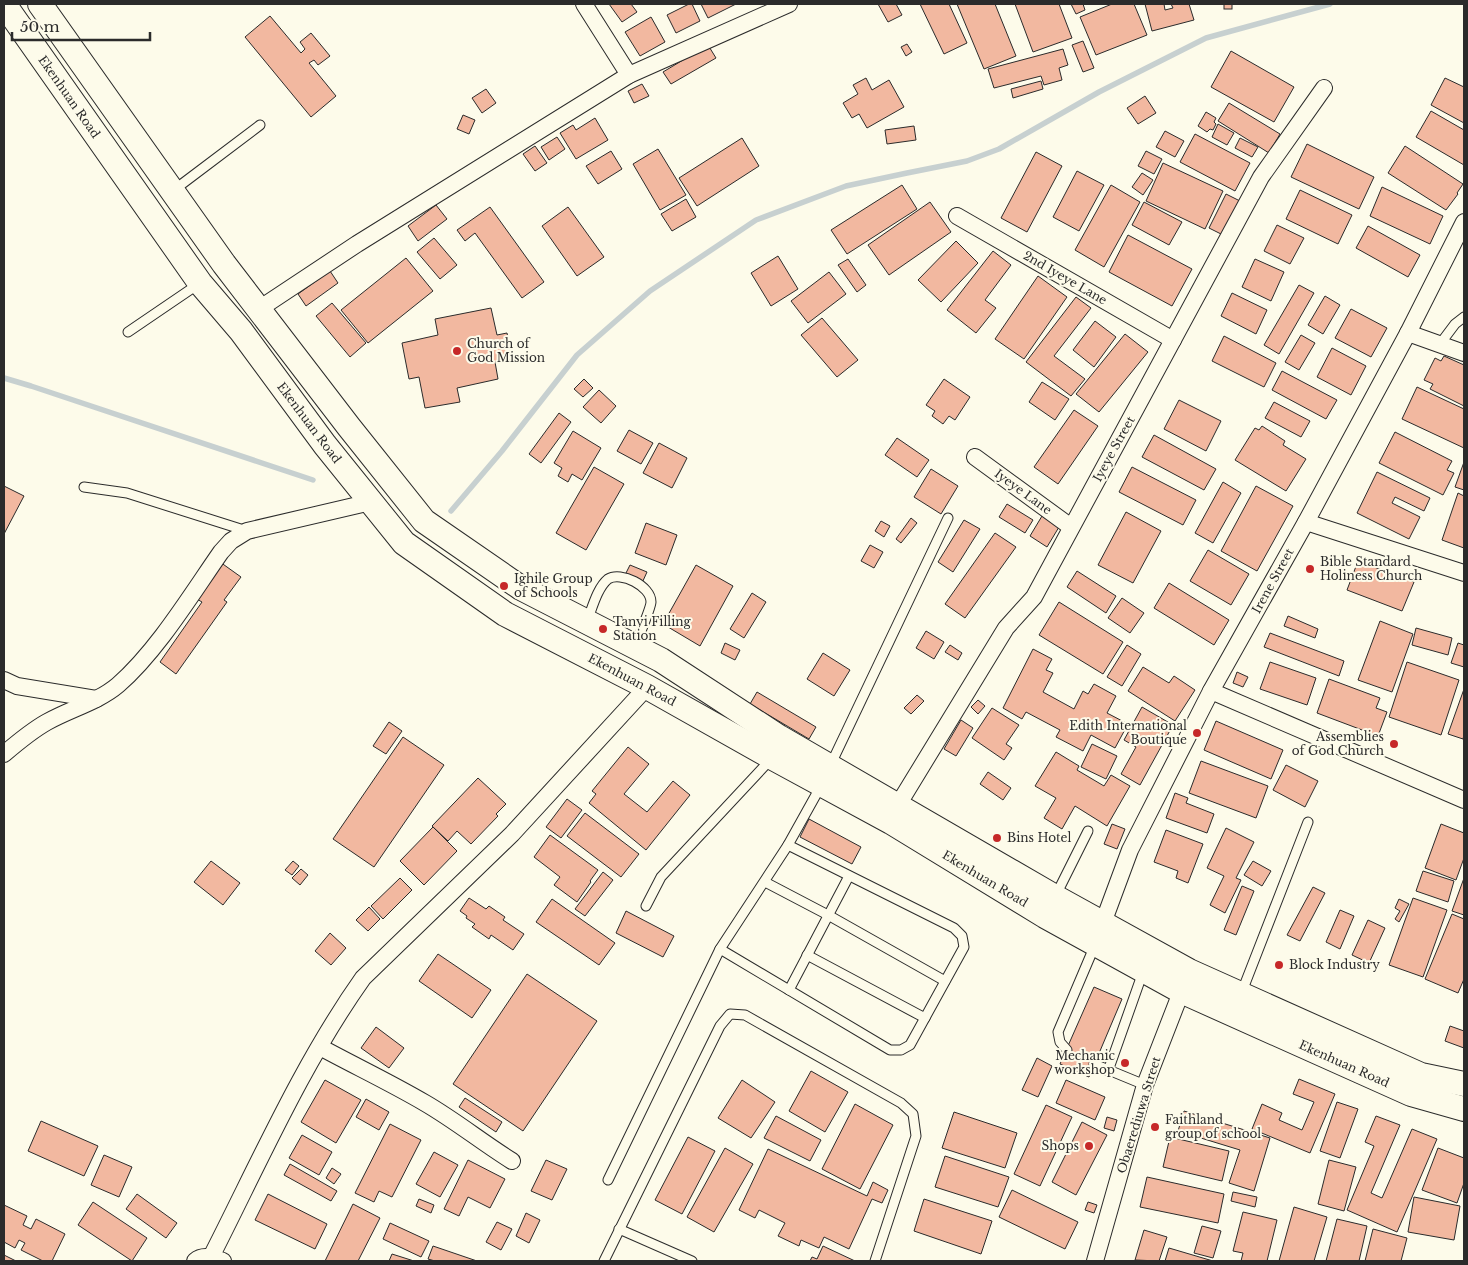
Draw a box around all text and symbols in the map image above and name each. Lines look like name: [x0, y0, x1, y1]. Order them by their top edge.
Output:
scale bar: [12, 10, 150, 42]
text: 50 m: [20, 17, 60, 36]
street label: Ekenhuan Road: [35, 53, 103, 141]
street label: 2nd Iyeye Lane: [1021, 248, 1110, 308]
place label: Church of God Mission: [467, 336, 545, 365]
marker: Church of God Mission: [451, 345, 463, 357]
street label: Ekenhuan Road: [274, 379, 345, 466]
street label: Iyeye Street: [1089, 413, 1138, 484]
street label: Iyeye Lane: [992, 466, 1055, 517]
street label: Irene Street: [1249, 545, 1297, 616]
place label: Bible Standard Holiness Church: [1320, 554, 1422, 583]
marker: Bible Standard Holiness Church: [1304, 563, 1316, 575]
place label: Ighile Group of Schools: [514, 571, 593, 600]
marker: Ighile Group of Schools: [498, 580, 510, 592]
place label: Tanyi Filling Station: [613, 614, 692, 643]
marker: Tanyi Filling Station: [597, 623, 609, 635]
street label: Ekenhuan Road: [586, 650, 679, 709]
place label: Edith International Boutique: [1069, 718, 1187, 747]
marker: Edith International Boutique: [1191, 727, 1203, 739]
place label: Assemblies of God Church: [1292, 729, 1384, 758]
marker: Assemblies of God Church: [1388, 738, 1400, 750]
place label: Bins Hotel: [1007, 830, 1071, 845]
marker: Bins Hotel: [991, 832, 1003, 844]
street label: Ekenhuan Road: [940, 847, 1031, 910]
place label: Block Industry: [1289, 957, 1380, 972]
marker: Block Industry: [1273, 959, 1285, 971]
street label: Ekenhuan Road: [1297, 1037, 1392, 1090]
place label: Mechanic workshop: [1054, 1048, 1116, 1077]
street label: Obaerediuwa Street: [1114, 1054, 1164, 1175]
marker: Mechanic workshop: [1119, 1057, 1131, 1069]
place label: Faithland group of school: [1165, 1112, 1261, 1141]
marker: Faithland group of school: [1149, 1121, 1161, 1133]
place label: Shops: [1042, 1138, 1079, 1153]
marker: Shops: [1083, 1140, 1095, 1152]

